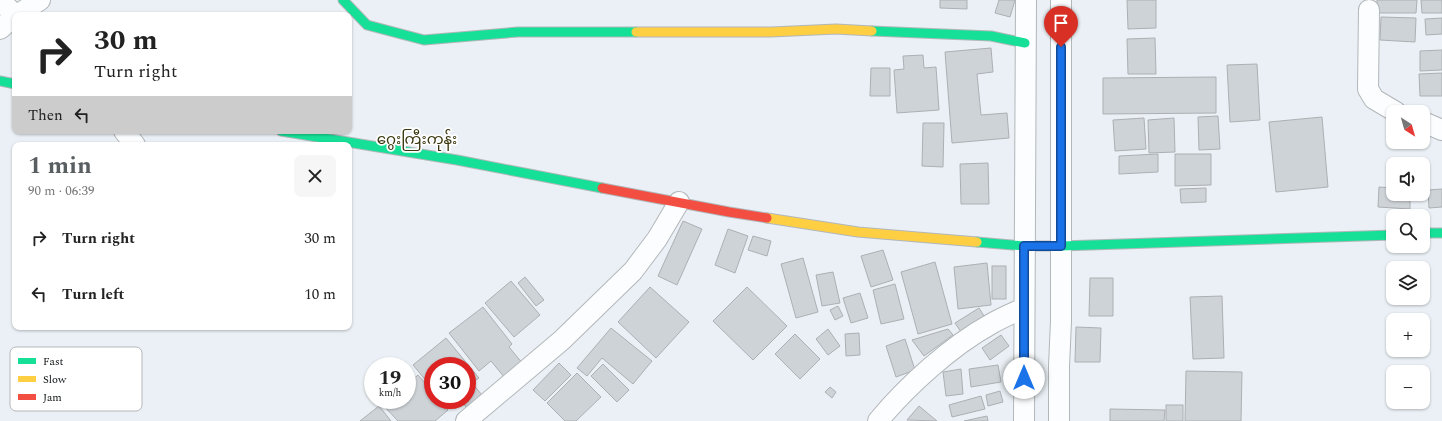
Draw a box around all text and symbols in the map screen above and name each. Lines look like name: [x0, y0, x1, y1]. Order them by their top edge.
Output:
pin: [1044, 6, 1078, 47]
icon: arrive: [1050, 12, 1072, 34]
text: 30 m: [94, 19, 158, 62]
icon: right: [28, 28, 80, 80]
text: Turn right: [94, 58, 177, 85]
text: Then: [28, 104, 63, 127]
icon: left: [71, 104, 93, 126]
north arrow: [1386, 105, 1430, 149]
map controls: [1386, 105, 1430, 409]
district label: ဂွေးကြီးကုန်း: [377, 128, 457, 151]
text: 1 min: [28, 148, 92, 184]
button: close: [294, 155, 336, 197]
button: sound: [1386, 157, 1430, 201]
text: 90 m · 06:39: [28, 181, 94, 201]
button: search: [1386, 209, 1430, 253]
icon: right: [28, 227, 50, 249]
text: Turn right: [62, 227, 135, 250]
text: 30 m: [304, 227, 336, 250]
button: layers: [1386, 261, 1430, 305]
icon: left: [28, 283, 50, 305]
text: Turn left: [62, 283, 124, 306]
text: 10 m: [304, 283, 336, 306]
button: +: [1386, 313, 1430, 357]
legend: [10, 347, 142, 411]
text: Fast: [43, 353, 64, 370]
speed limit sign: 30: [424, 357, 476, 409]
position arrow: [1003, 357, 1045, 399]
text: 19: [379, 363, 401, 393]
button: −: [1386, 365, 1430, 409]
text: Slow: [43, 371, 67, 388]
text: km/h: [379, 385, 401, 401]
text: Jam: [43, 389, 62, 406]

